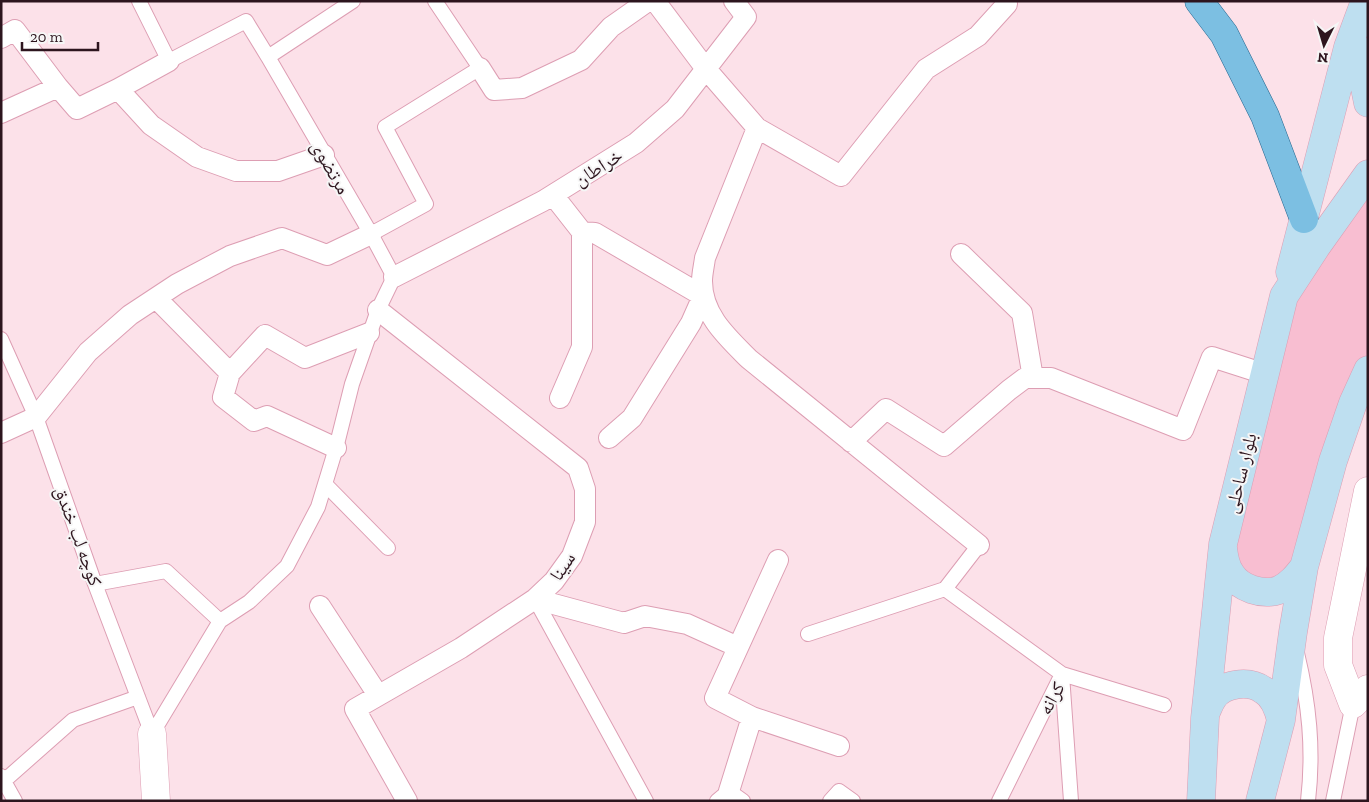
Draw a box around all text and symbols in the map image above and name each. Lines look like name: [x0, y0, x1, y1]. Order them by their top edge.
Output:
scale bar: [22, 20, 99, 52]
north arrow: [1299, 20, 1349, 70]
text: 20 m: [30, 28, 63, 46]
text: N: [1317, 48, 1329, 66]
street label: مرتضوی: [306, 136, 355, 198]
street label: خراطان: [570, 144, 627, 191]
street label: بلوار ساحلی: [1219, 431, 1262, 516]
street label: کوچه لب خندق: [50, 483, 107, 589]
street label: سینا: [545, 548, 580, 585]
street label: کرانه: [1033, 678, 1070, 719]

